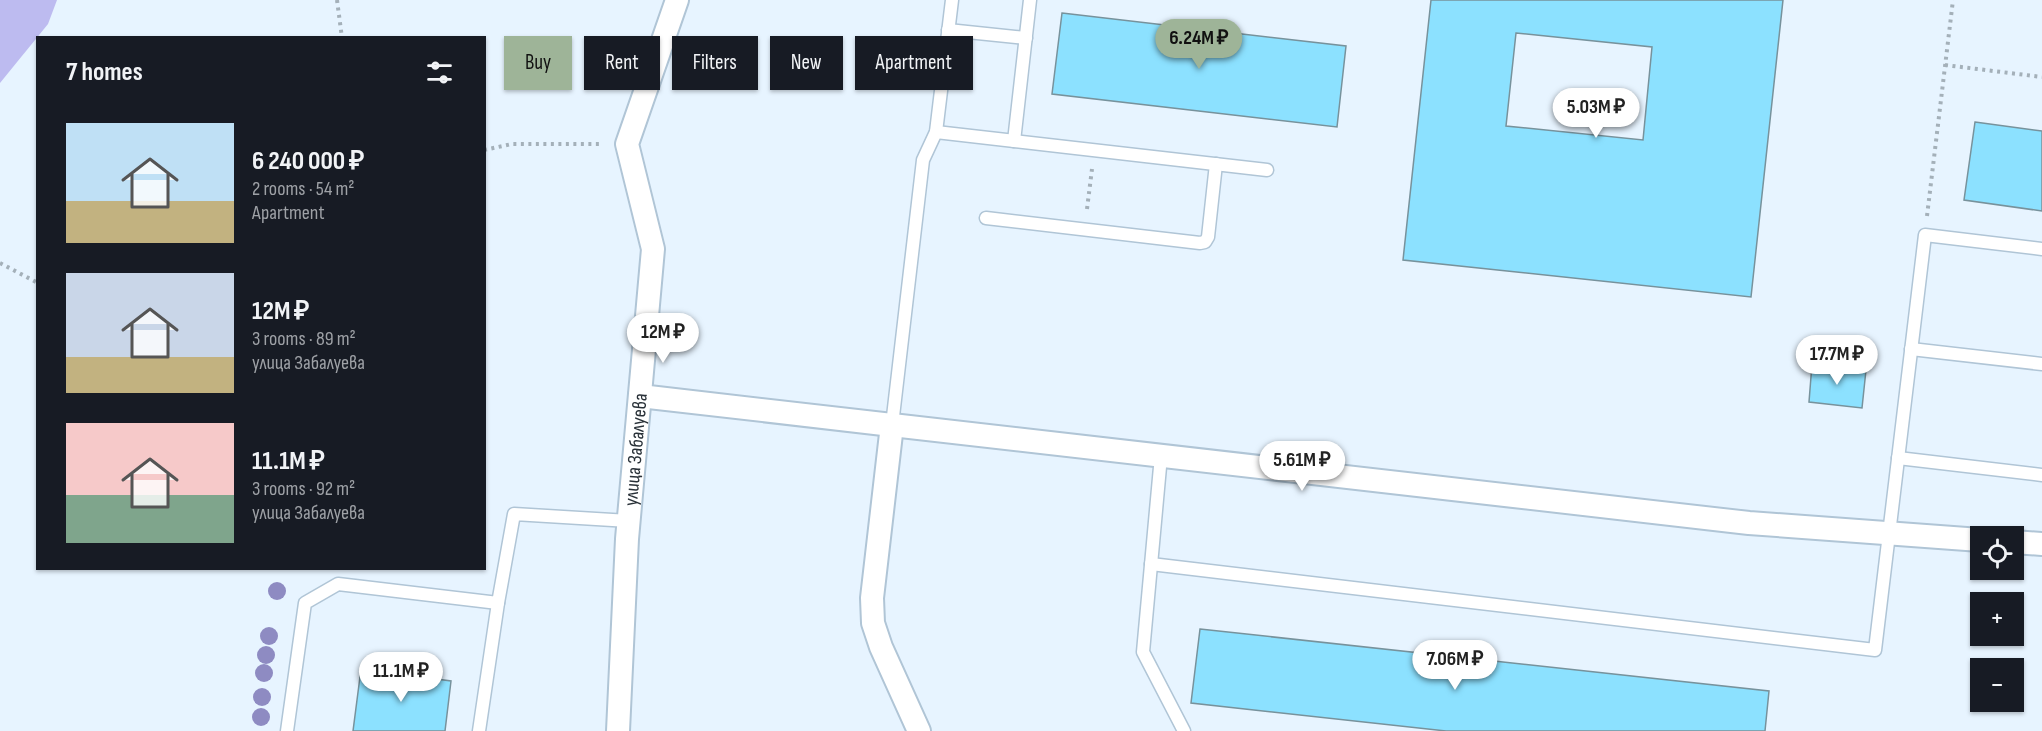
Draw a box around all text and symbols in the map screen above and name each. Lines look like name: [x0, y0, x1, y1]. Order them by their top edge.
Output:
pin: 6.24M ₽: [1144, 19, 1254, 70]
text: 6.24M ₽: [1169, 26, 1229, 50]
chip: Buy: [504, 36, 572, 90]
chip: Rent: [584, 36, 660, 90]
chip: Filters: [672, 36, 758, 90]
chip: New: [770, 36, 843, 90]
chip: Apartment: [855, 36, 973, 90]
icon: filters: [423, 56, 456, 89]
text: 7 homes: [66, 57, 143, 88]
pin: 5.03M ₽: [1541, 88, 1651, 139]
text: 5.03M ₽: [1567, 95, 1625, 119]
text: 6 240 000 ₽: [252, 146, 364, 177]
icon: home: [114, 147, 186, 219]
text: 2 rooms · 54 m²: [252, 177, 354, 201]
text: Apartment: [252, 201, 325, 225]
text: 12M ₽: [252, 296, 310, 327]
icon: home: [114, 297, 186, 369]
pin: 12M ₽: [621, 313, 705, 364]
text: 12M ₽: [641, 320, 685, 344]
text: 3 rooms · 89 m²: [252, 327, 356, 351]
pin: 17.7M ₽: [1782, 335, 1892, 386]
text: 17.7M ₽: [1810, 342, 1864, 366]
text: улица Забалуева: [252, 351, 365, 375]
street label: улица Забалуева: [619, 392, 653, 507]
pin: 5.61M ₽: [1247, 441, 1357, 492]
text: 11.1M ₽: [252, 446, 325, 477]
icon: home: [114, 447, 186, 519]
text: 5.61M ₽: [1273, 448, 1331, 472]
text: 3 rooms · 92 m²: [252, 477, 355, 501]
text: улица Забалуева: [252, 501, 365, 525]
map controls: [1970, 526, 2024, 712]
button: locate: [1970, 526, 2024, 580]
button: +: [1970, 592, 2024, 646]
pin: 7.06M ₽: [1400, 640, 1510, 691]
text: 7.06M ₽: [1426, 647, 1484, 671]
pin: 11.1M ₽: [346, 652, 456, 703]
button: −: [1970, 658, 2024, 712]
text: 11.1M ₽: [373, 659, 429, 683]

